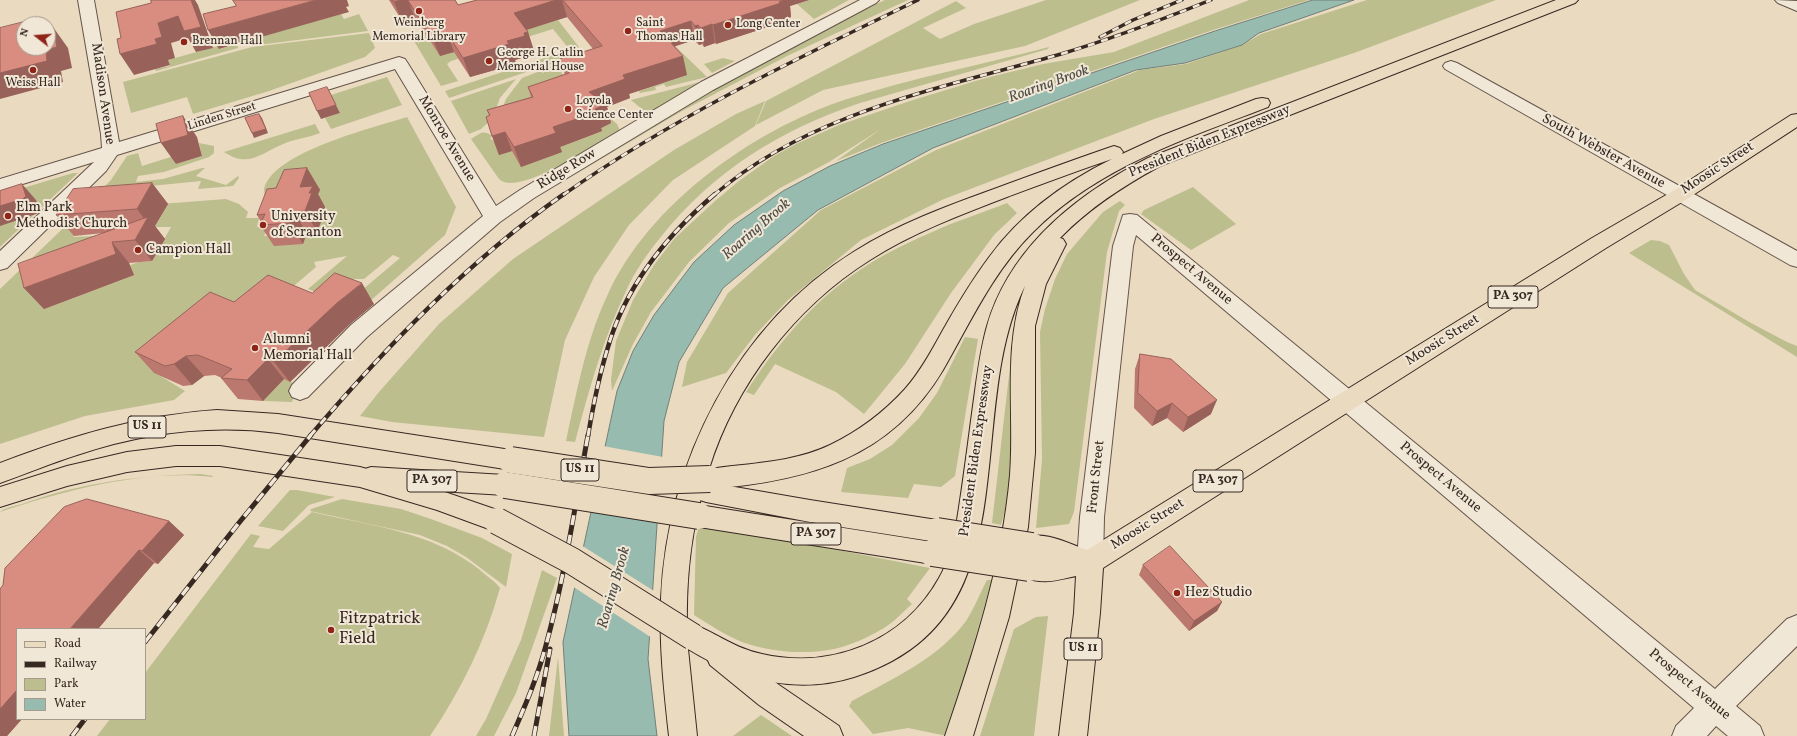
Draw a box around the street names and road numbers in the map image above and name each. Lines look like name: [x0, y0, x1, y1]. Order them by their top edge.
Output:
street label: Madison Avenue: [87, 42, 117, 146]
street label: Monroe Avenue: [414, 93, 478, 185]
street label: Linden Street: [186, 100, 258, 134]
street label: President Biden Expressway: [1127, 102, 1293, 182]
street label: South Webster Avenue: [1538, 111, 1668, 193]
street label: Moosic Street: [1678, 139, 1758, 199]
street label: Ridge Row: [535, 146, 599, 194]
street label: Prospect Avenue: [1147, 231, 1235, 309]
road number: PA 307: [1488, 286, 1538, 308]
street label: Moosic Street: [1403, 312, 1483, 370]
street label: President Biden Expressway: [957, 364, 997, 538]
road number: US 11: [128, 416, 166, 438]
street label: Prospect Avenue: [1396, 439, 1484, 517]
street label: Front Street: [1085, 440, 1109, 514]
road number: US 11: [561, 459, 599, 481]
road number: PA 307: [407, 470, 457, 492]
road number: PA 307: [1193, 470, 1243, 492]
street label: Moosic Street: [1108, 496, 1188, 554]
road number: PA 307: [791, 523, 841, 545]
road number: US 11: [1064, 638, 1102, 660]
street label: Prospect Avenue: [1645, 646, 1733, 724]

